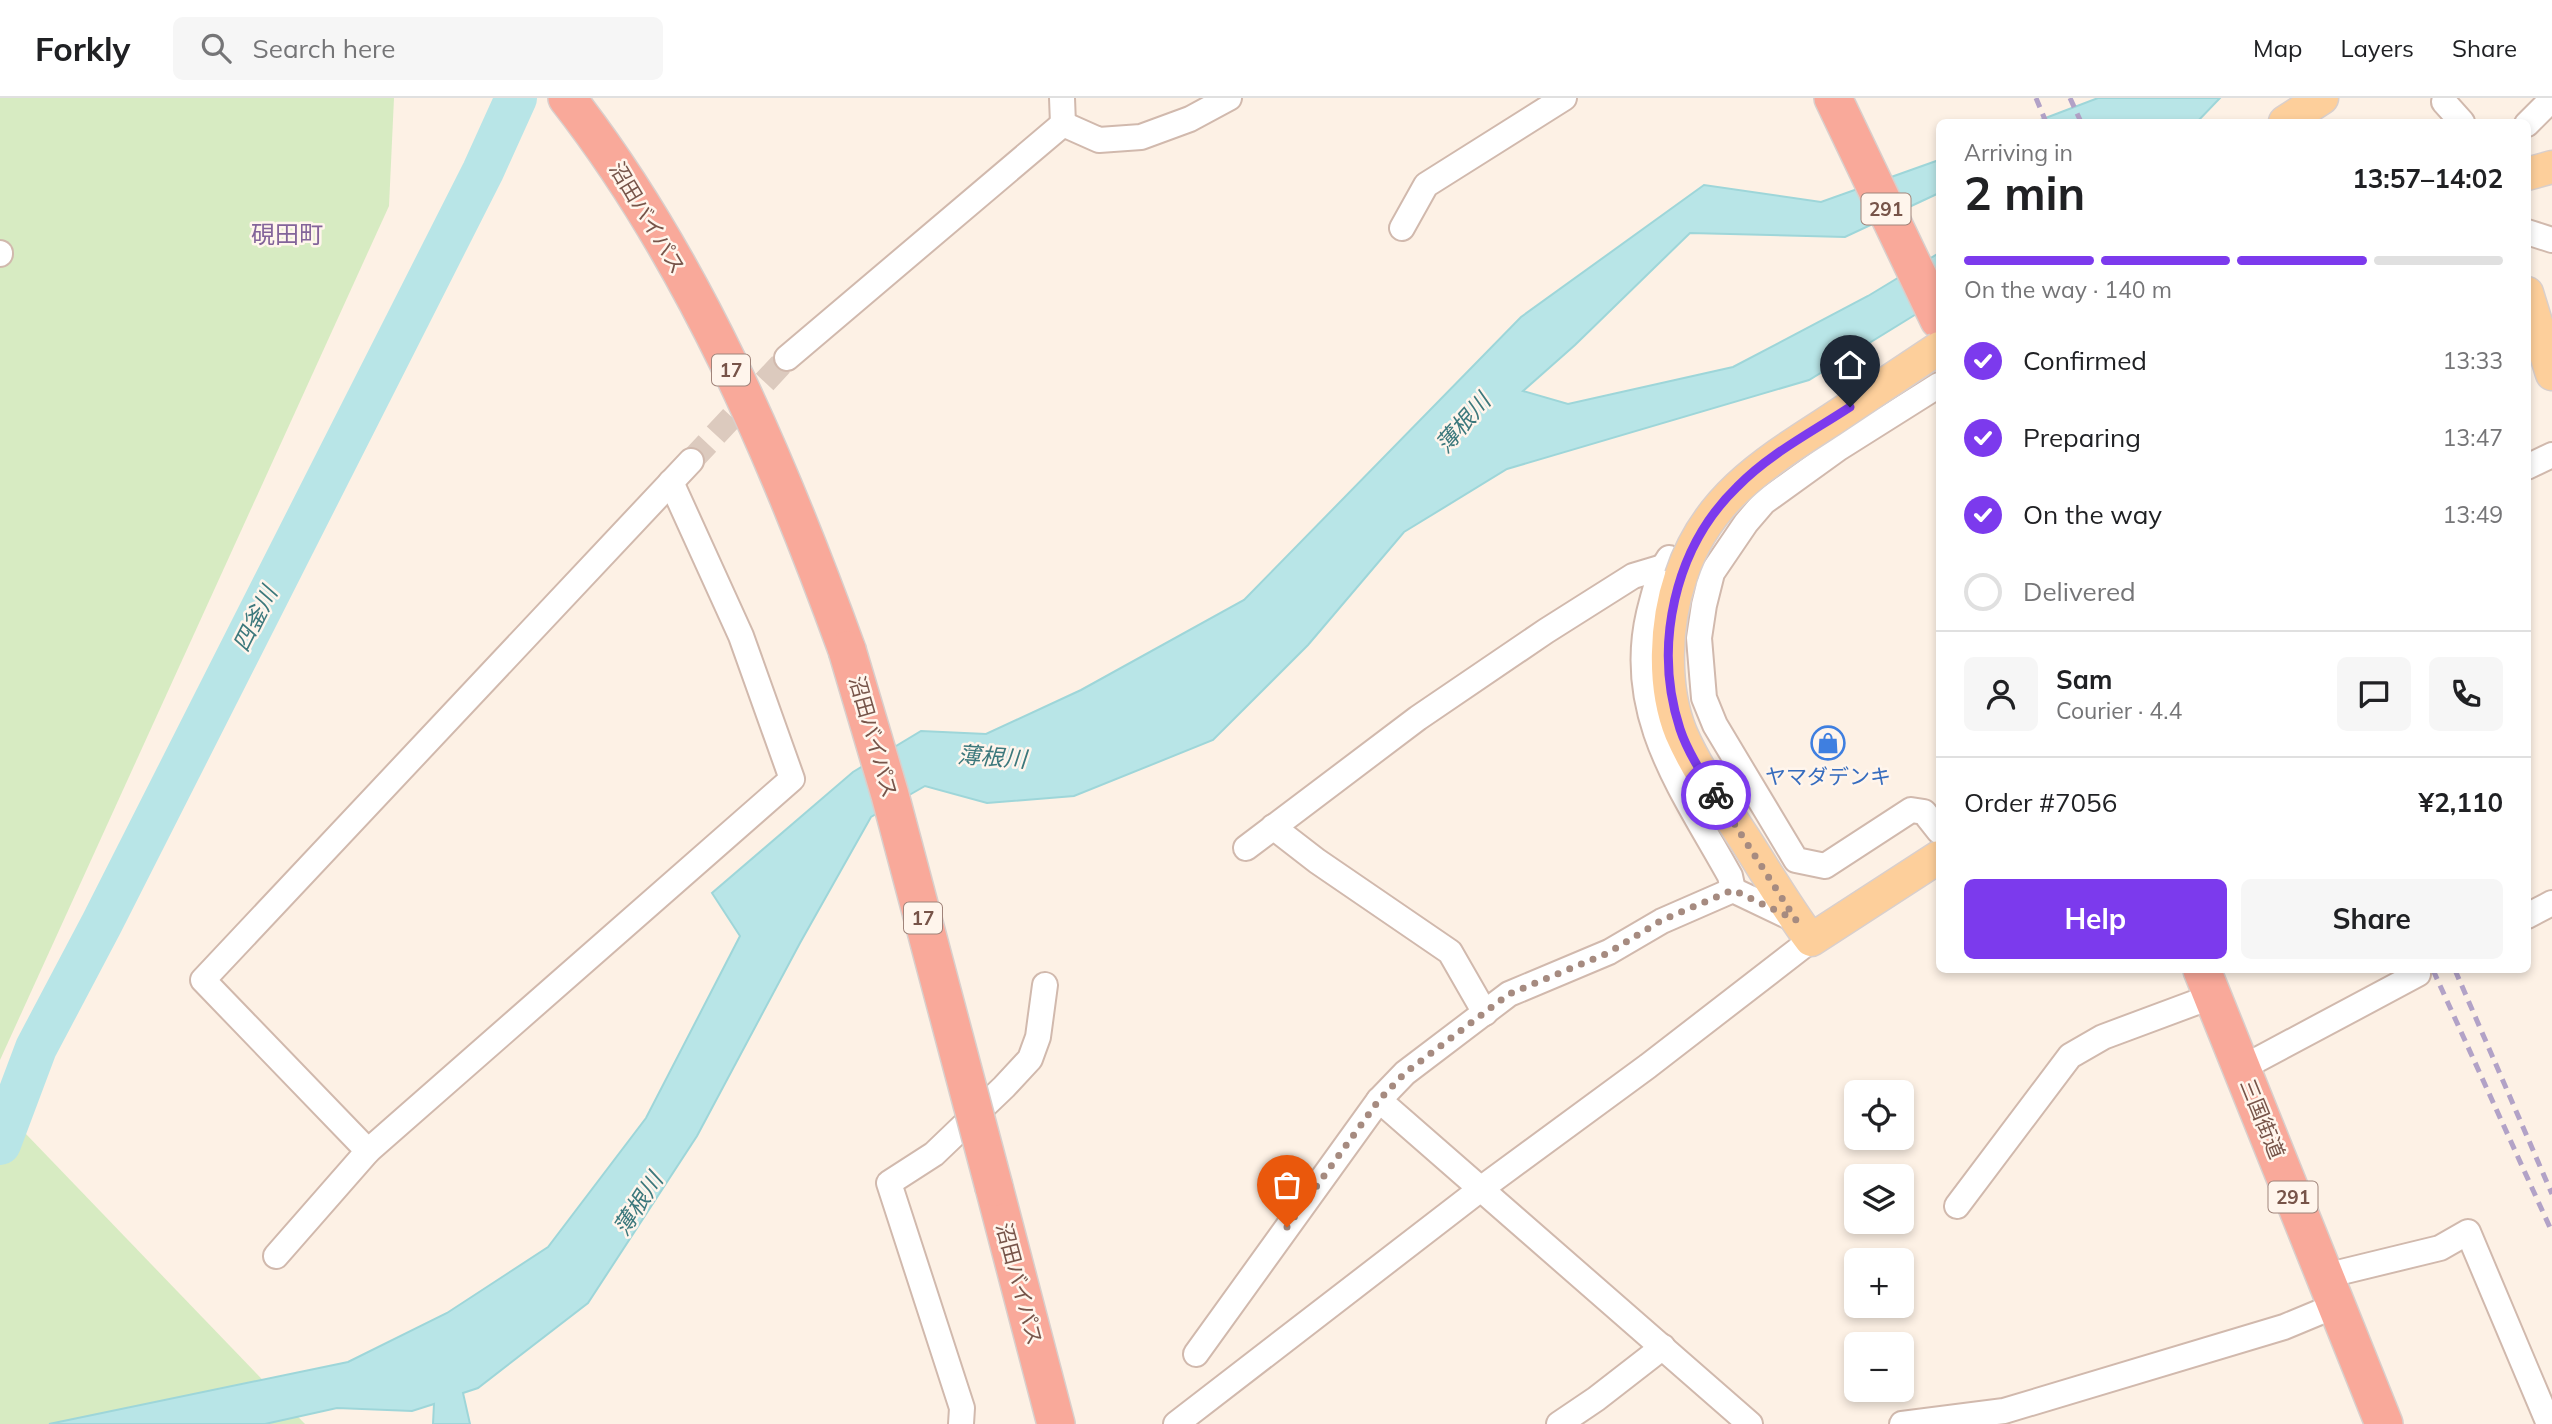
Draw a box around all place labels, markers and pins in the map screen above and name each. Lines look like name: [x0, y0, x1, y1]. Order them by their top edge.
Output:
pin: [1820, 335, 1880, 407]
shop icon: ヤマダデンキ: [1809, 724, 1847, 762]
place label: ヤマダデンキ: [1765, 763, 1891, 789]
pin: [1257, 1155, 1317, 1227]

